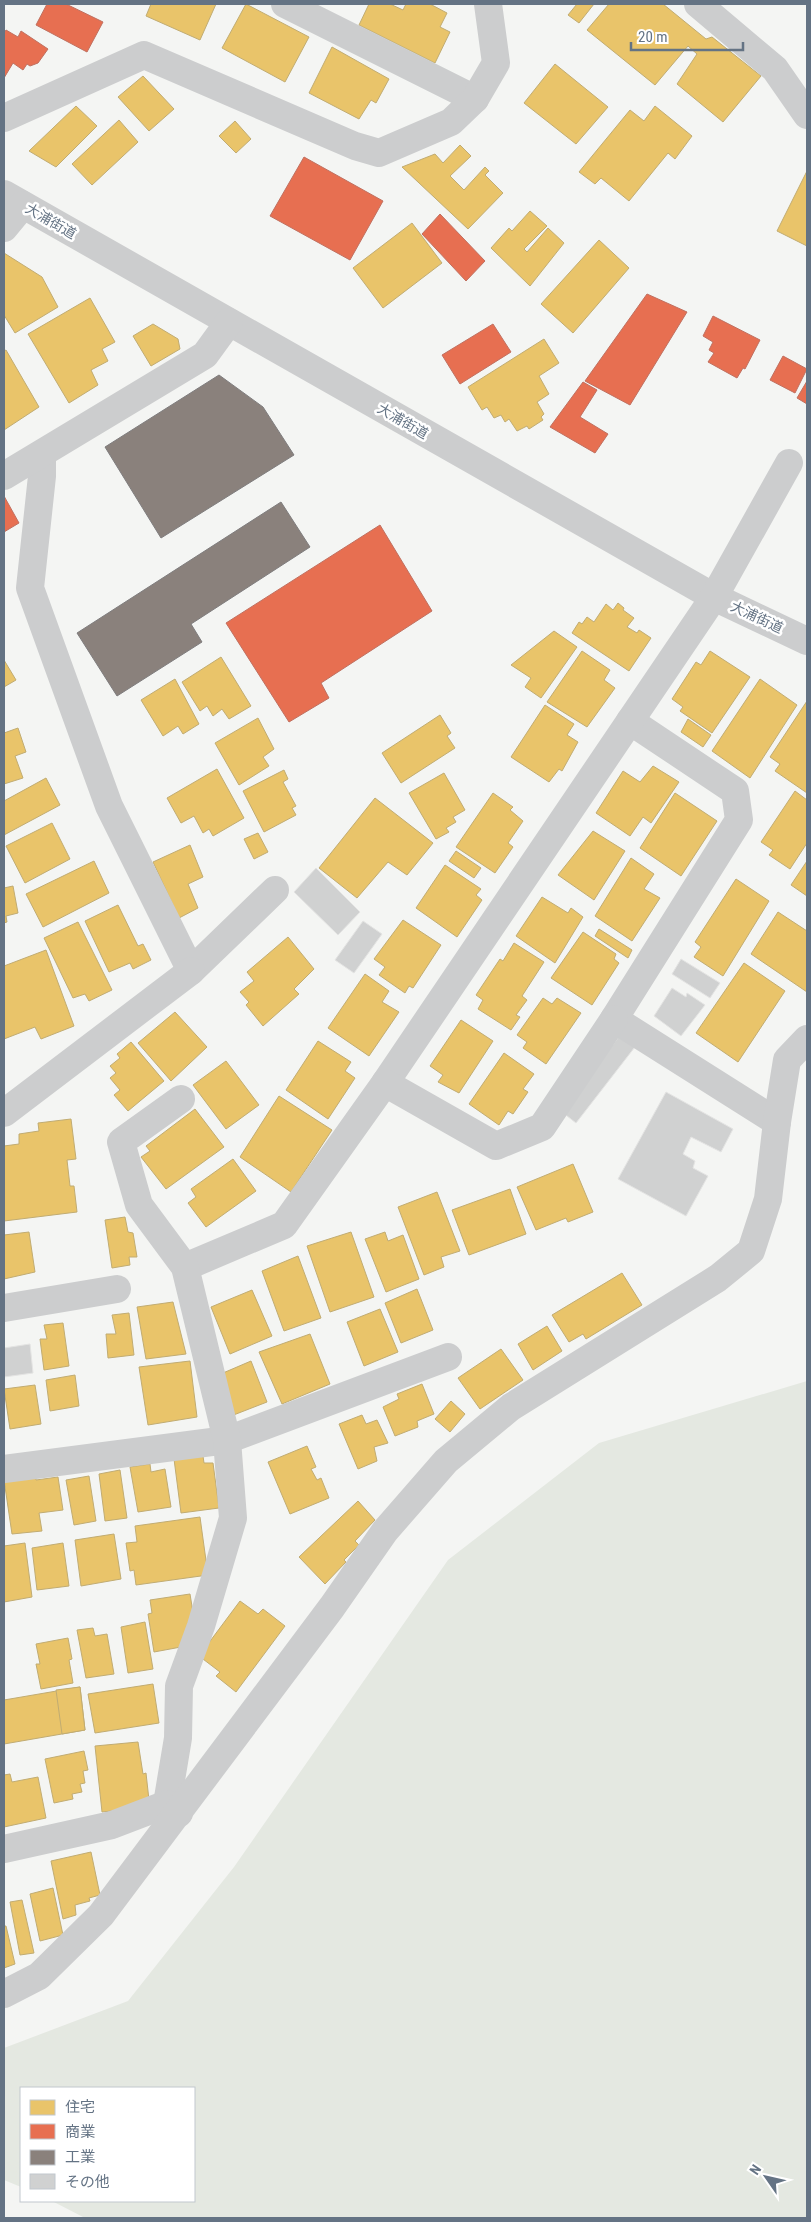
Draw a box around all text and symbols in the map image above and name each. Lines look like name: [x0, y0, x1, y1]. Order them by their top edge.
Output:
scale bar: [631, 20, 744, 52]
text: 20 m: [638, 28, 668, 46]
street label: 大浦街道: [23, 200, 79, 242]
street label: 大浦街道: [375, 400, 431, 442]
street label: 大浦街道: [728, 598, 786, 636]
legend: [20, 2087, 195, 2202]
text: 住宅: [65, 2098, 95, 2116]
text: 商業: [65, 2123, 95, 2141]
text: 工業: [65, 2148, 95, 2166]
north arrow: [741, 2152, 791, 2202]
text: N: [746, 2162, 764, 2178]
text: その他: [65, 2173, 110, 2191]

